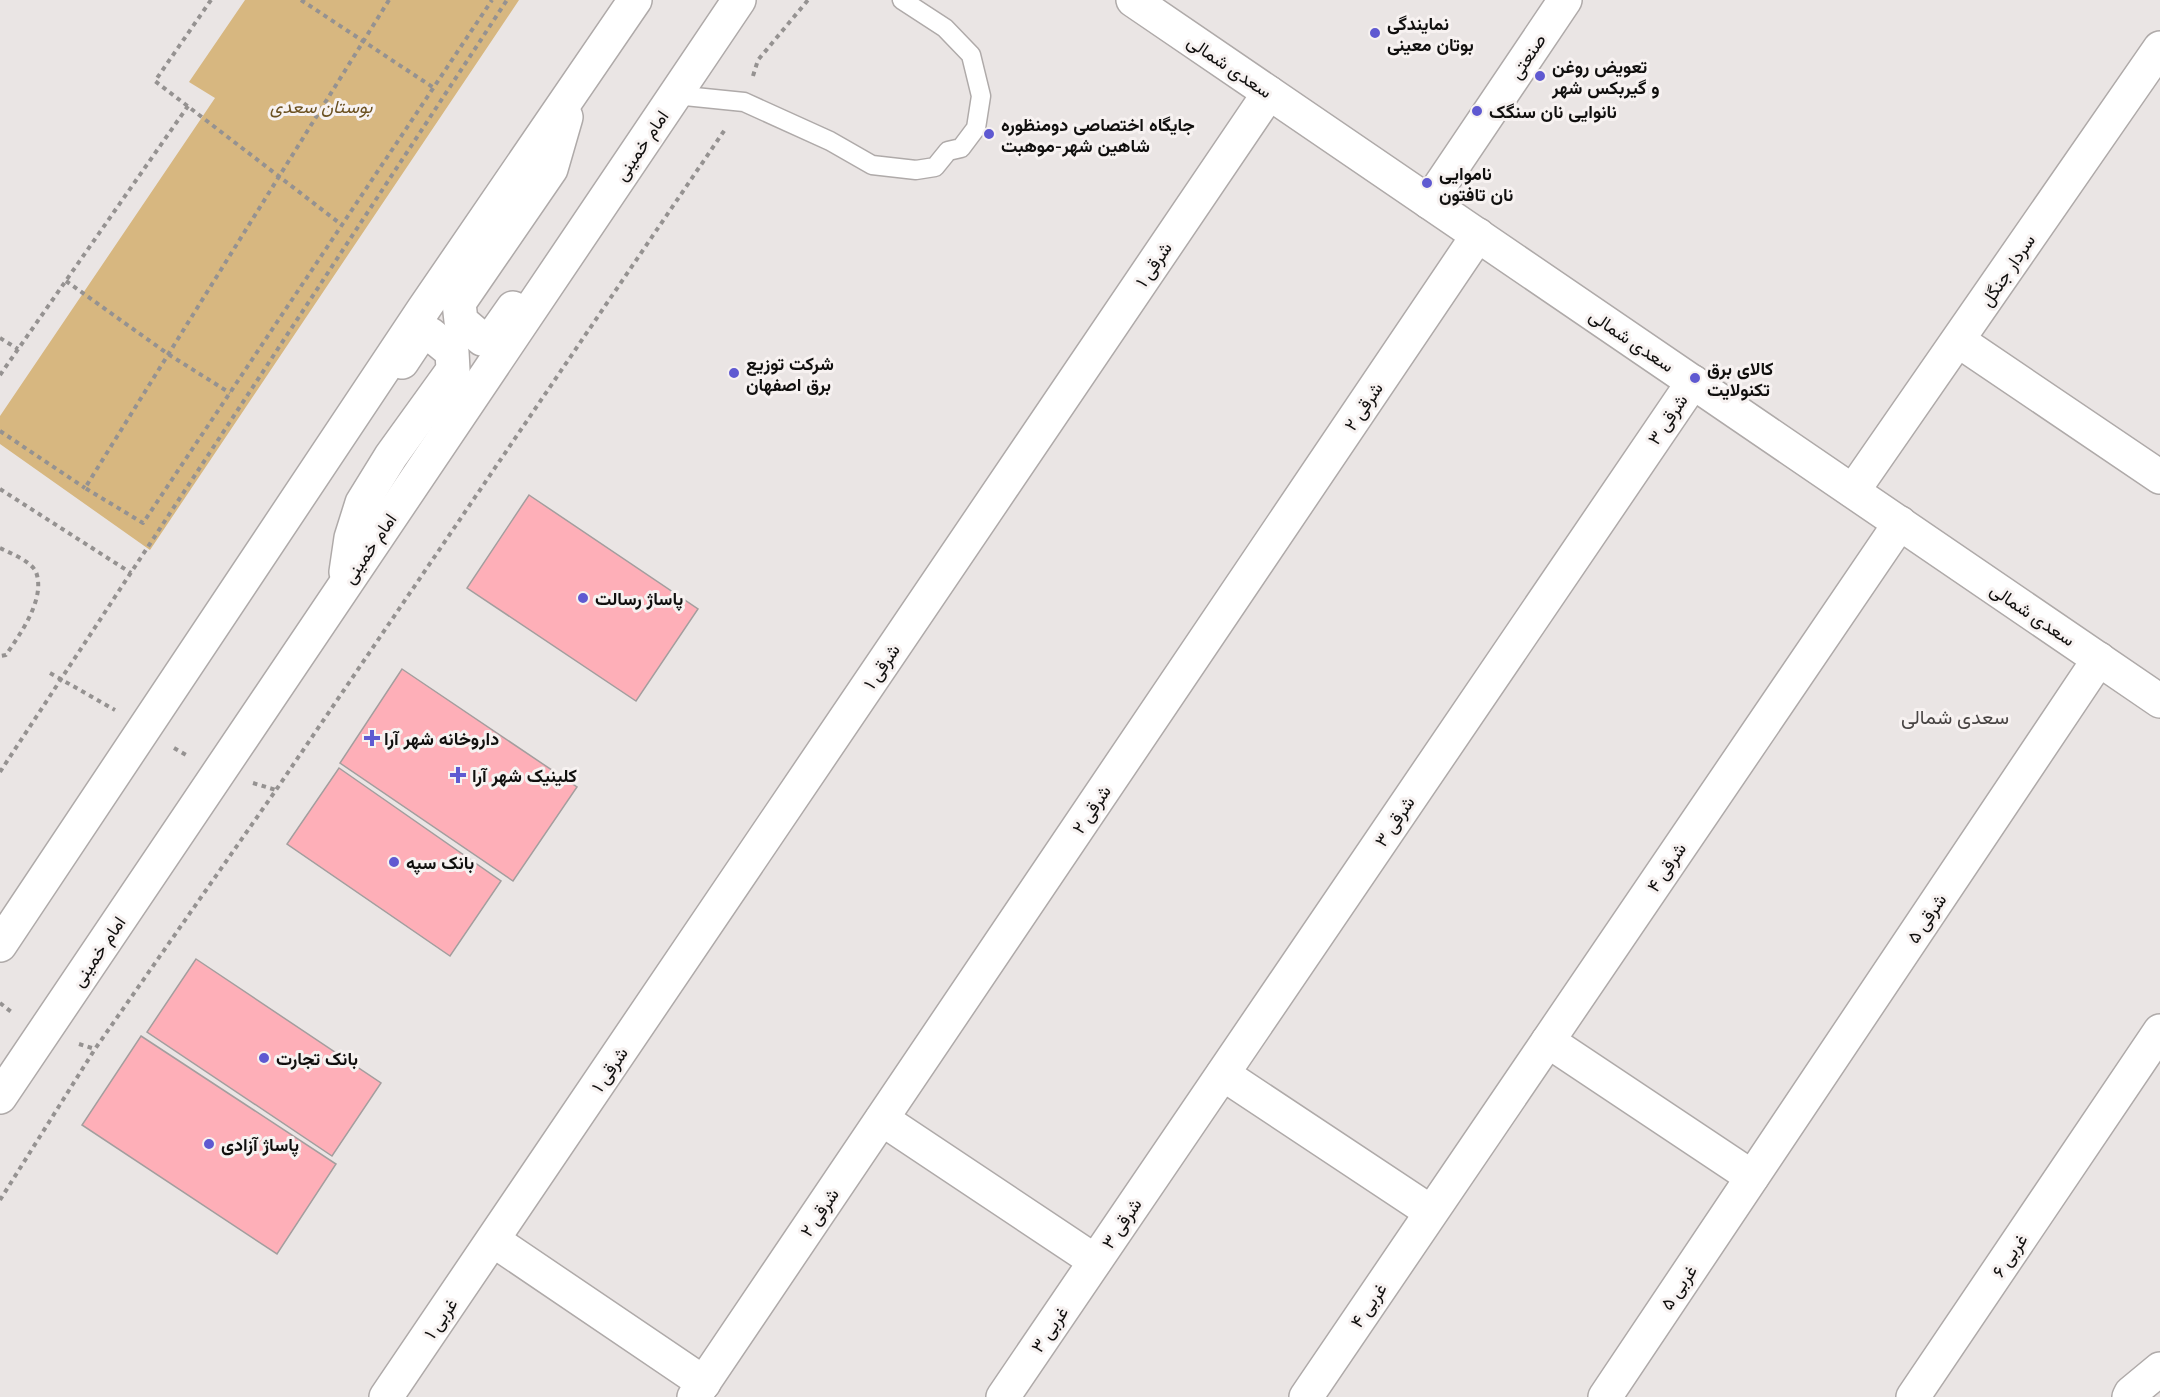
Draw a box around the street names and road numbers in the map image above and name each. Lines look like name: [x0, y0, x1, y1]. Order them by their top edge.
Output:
street label: سعدی شمالی: [1183, 29, 1277, 103]
street label: صنعتی: [1503, 29, 1551, 83]
street label: امام خمینی: [609, 105, 674, 186]
street label: سردار جنگل: [1974, 229, 2040, 311]
street label: ۱ شرقی: [1129, 237, 1177, 291]
street label: سعدی شمالی: [1585, 303, 1679, 377]
street label: ۲ شرقی: [1338, 377, 1388, 435]
street label: ۳ شرقی: [1641, 389, 1693, 449]
street label: امام خمینی: [337, 508, 402, 589]
street label: سعدی شمالی: [1986, 577, 2080, 651]
street label: ۱ شرقی: [857, 639, 905, 693]
street label: ۲ شرقی: [1066, 780, 1116, 838]
street label: ۳ شرقی: [1368, 791, 1420, 851]
street label: ۴ شرقی: [1641, 838, 1691, 896]
street label: ۵ شرقی: [1901, 889, 1951, 947]
street label: امام خمینی: [66, 911, 131, 992]
street label: ۱ شرقی: [585, 1042, 633, 1096]
street label: ۲ شرقی: [794, 1183, 844, 1241]
street label: ۳ شرقی: [1095, 1193, 1147, 1253]
street label: ۶ غربی: [1986, 1229, 2032, 1281]
street label: ۵ غربی: [1654, 1260, 1702, 1314]
street label: ۴ غربی: [1344, 1278, 1392, 1332]
street label: ۱ غربی: [418, 1293, 462, 1343]
street label: ۳ غربی: [1025, 1301, 1073, 1357]

